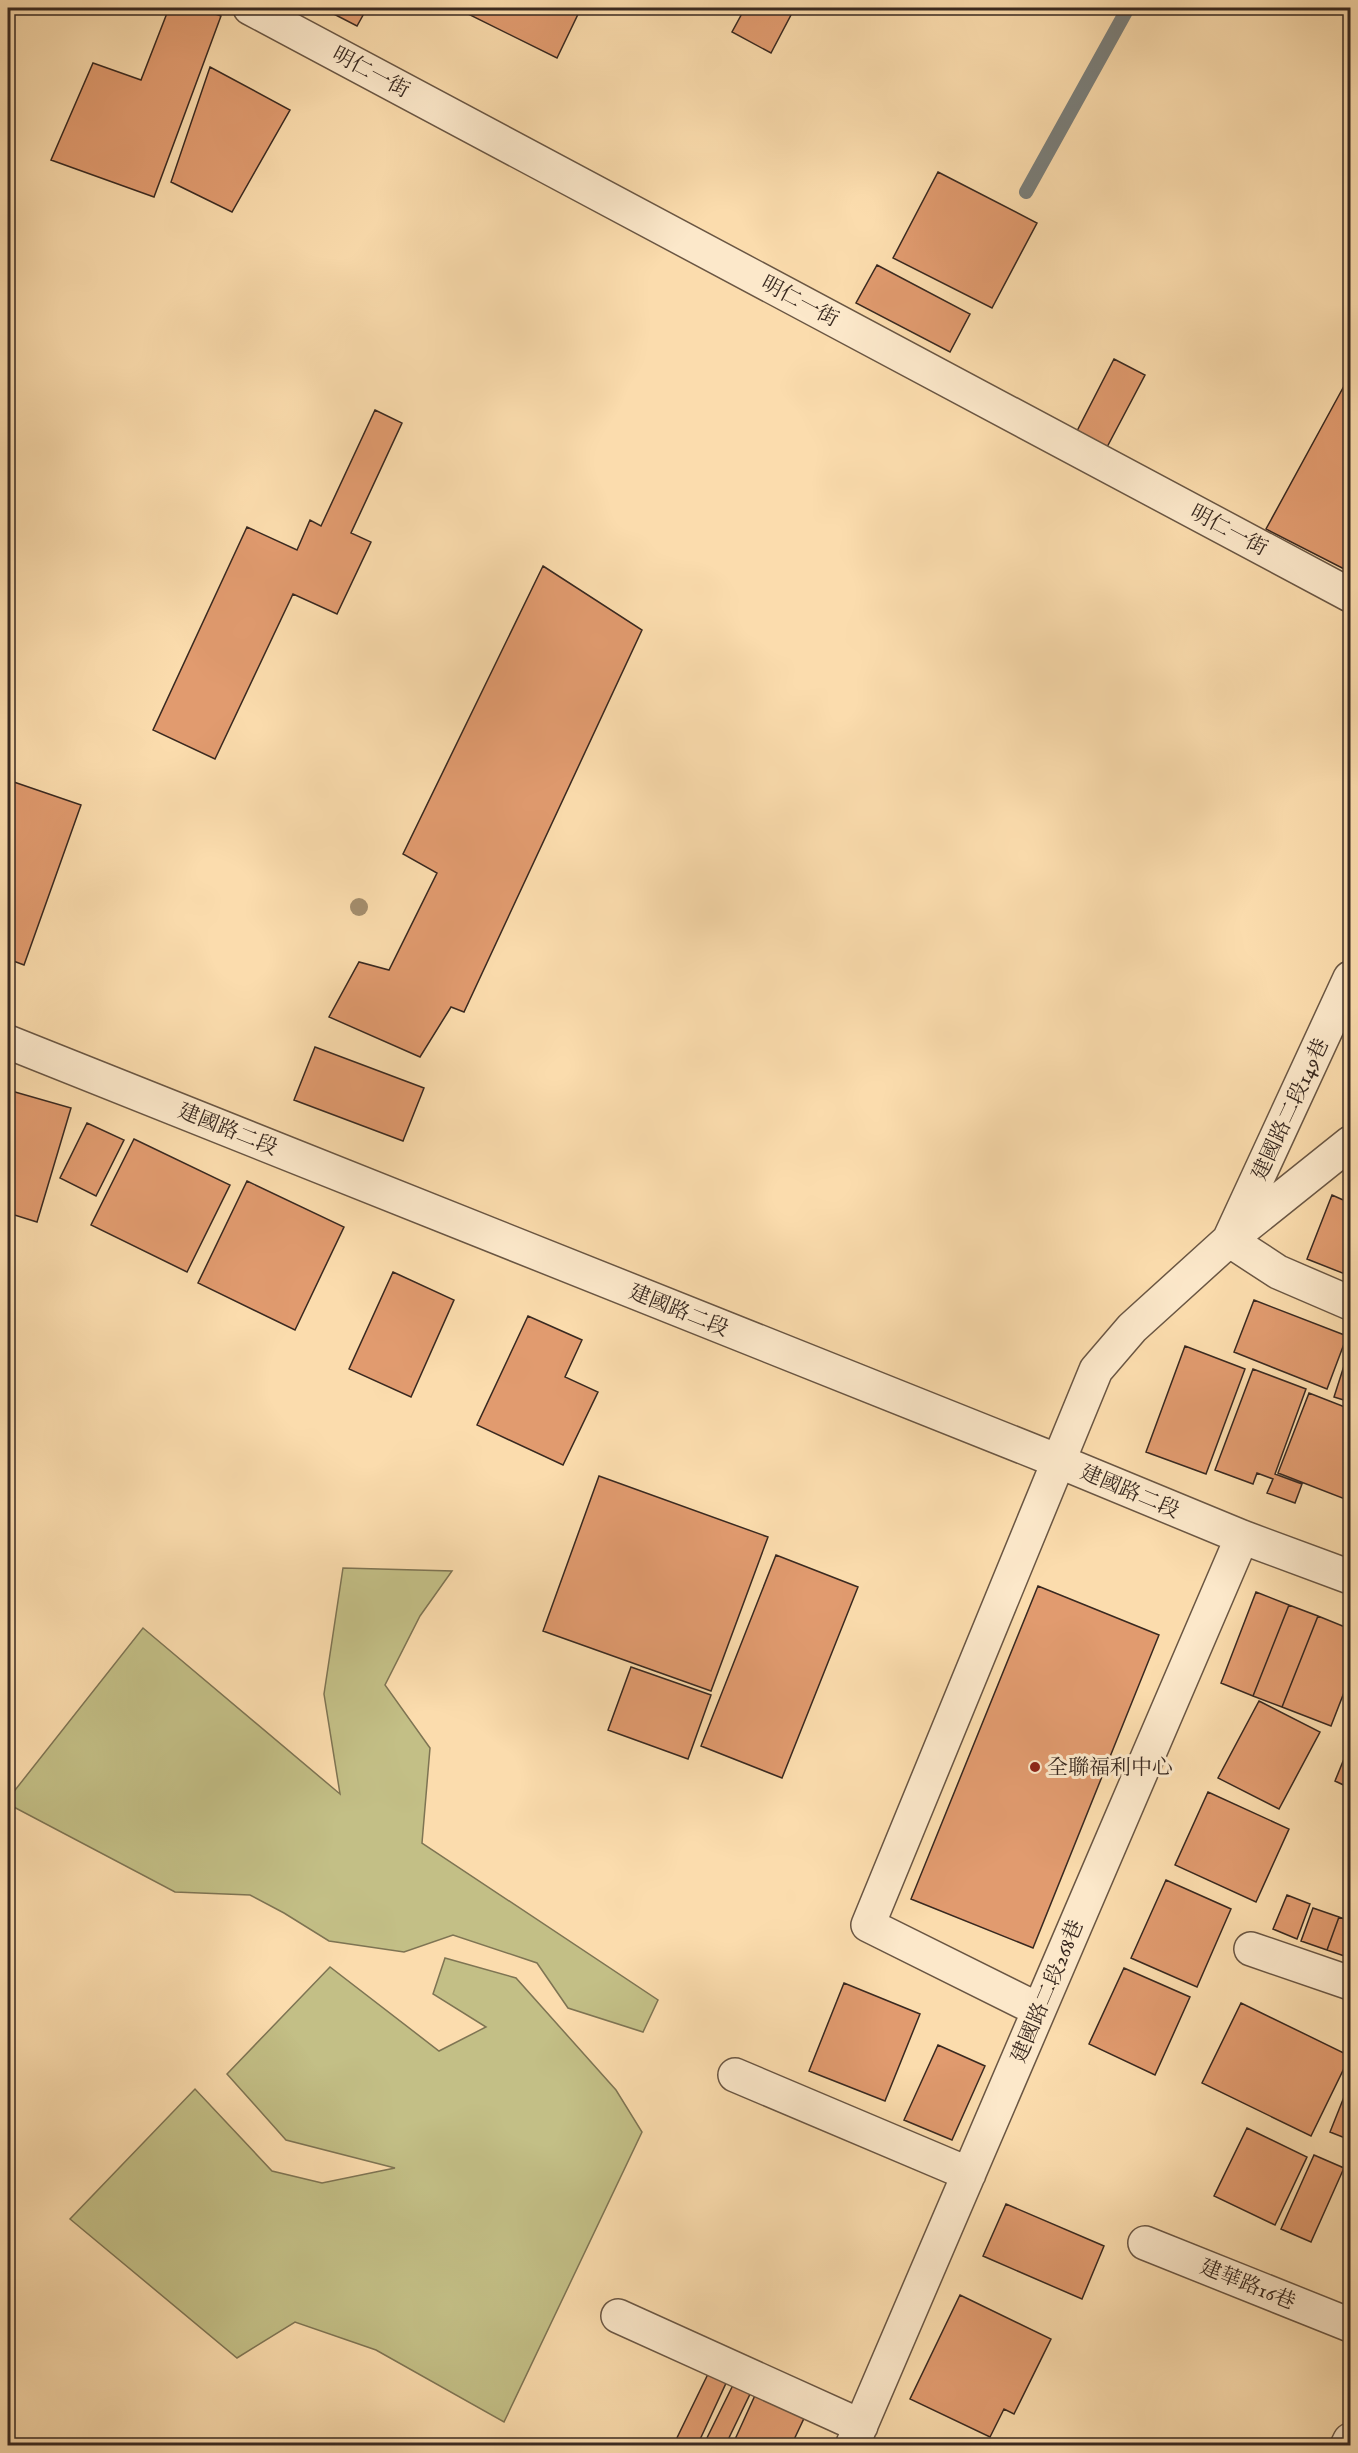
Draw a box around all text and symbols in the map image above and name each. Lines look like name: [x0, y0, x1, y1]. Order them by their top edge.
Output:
street label: 明仁一街: [327, 42, 414, 105]
street label: 明仁一街: [756, 271, 843, 334]
street label: 明仁一街: [1185, 500, 1272, 563]
street label: 建國路二段149巷: [1247, 1034, 1336, 1185]
street label: 建國路二段: [174, 1098, 281, 1163]
street label: 建國路二段: [625, 1279, 732, 1344]
street label: 建國路二段: [1076, 1459, 1183, 1525]
place label: 全聯福利中心: [1047, 1755, 1173, 1782]
marker: 全聯福利中心: [1028, 1760, 1042, 1774]
street label: 建國路二段268巷: [1006, 1916, 1091, 2067]
street label: 建華路16巷: [1196, 2254, 1299, 2317]

